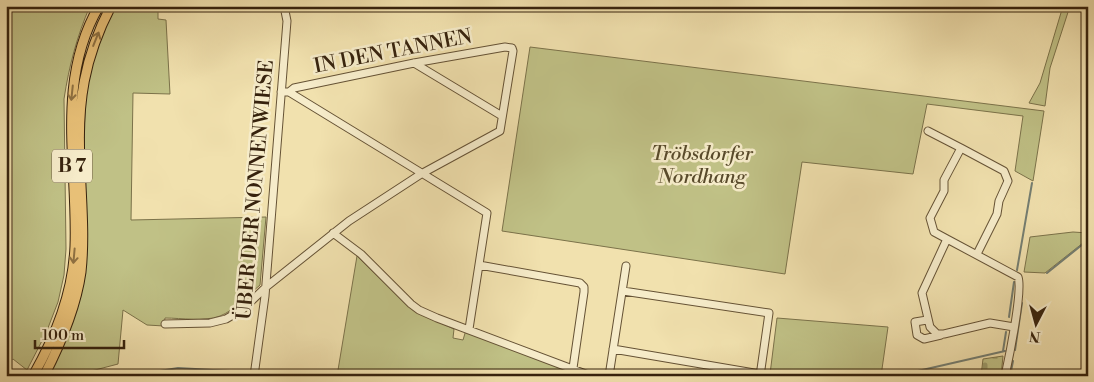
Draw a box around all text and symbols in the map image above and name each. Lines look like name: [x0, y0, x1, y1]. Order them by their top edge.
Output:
street label: IN DEN TANNEN: [312, 24, 474, 80]
one-way arrow: [92, 32, 101, 47]
street label: ÜBER DER NONNENWIESE: [231, 59, 280, 321]
one-way arrow: [67, 85, 77, 101]
park label: Tröbsdorfer Nordhang: [651, 142, 753, 190]
road number: B 7: [52, 150, 92, 182]
one-way arrow: [69, 247, 79, 263]
north arrow: [1012, 300, 1062, 350]
scale bar: [35, 317, 124, 349]
text: 100 m: [42, 326, 84, 345]
text: N: [1028, 326, 1041, 345]

